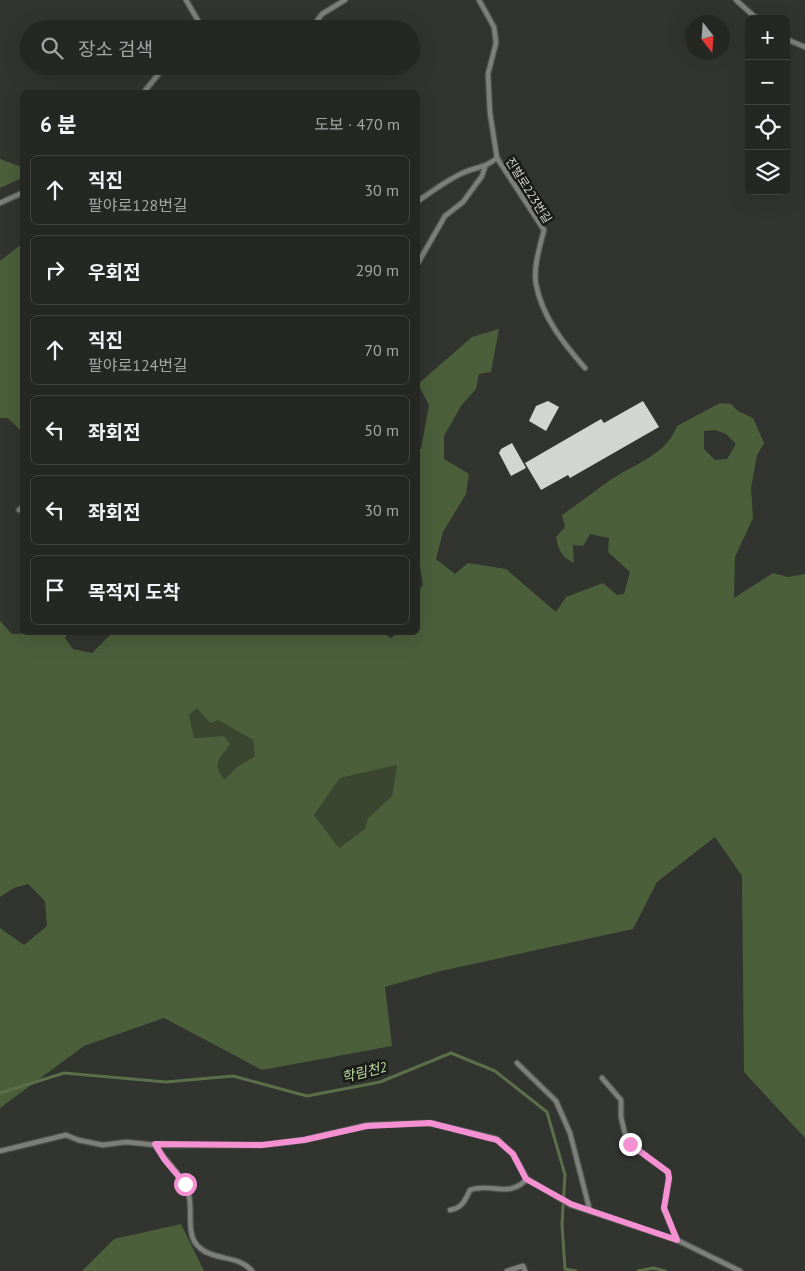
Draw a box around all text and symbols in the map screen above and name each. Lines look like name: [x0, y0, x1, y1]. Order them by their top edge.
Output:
north arrow: [685, 15, 730, 60]
map controls: [745, 15, 790, 195]
button: +: [745, 15, 790, 60]
search box: [20, 20, 420, 75]
icon: search: [38, 34, 66, 62]
text: 장소 검색: [78, 37, 153, 61]
button: −: [745, 60, 790, 105]
button: locate: [745, 105, 790, 150]
text: 6 분: [40, 111, 77, 138]
text: 도보 · 470 m: [314, 114, 400, 134]
button: layers: [745, 150, 790, 195]
street label: 진벌로223번길: [503, 154, 555, 226]
text: 직진: [88, 168, 123, 192]
icon: ahead: [41, 176, 69, 204]
text: 30 m: [364, 180, 399, 200]
text: 팔야로128번길: [88, 195, 188, 215]
icon: right: [41, 256, 69, 284]
text: 우회전: [88, 260, 140, 284]
text: 290 m: [356, 260, 399, 280]
text: 직진: [88, 328, 123, 352]
icon: ahead: [41, 336, 69, 364]
text: 70 m: [364, 340, 399, 360]
text: 팔야로124번길: [88, 355, 188, 375]
icon: left: [41, 416, 69, 444]
text: 좌회전: [88, 420, 140, 444]
text: 50 m: [364, 420, 399, 440]
icon: left: [41, 496, 69, 524]
text: 좌회전: [88, 500, 140, 524]
text: 30 m: [364, 500, 399, 520]
icon: arrive: [41, 576, 69, 604]
text: 목적지 도착: [88, 580, 180, 604]
water label: 학림천2: [340, 1058, 389, 1086]
route end: [619, 1133, 642, 1156]
route start: [174, 1173, 197, 1196]

